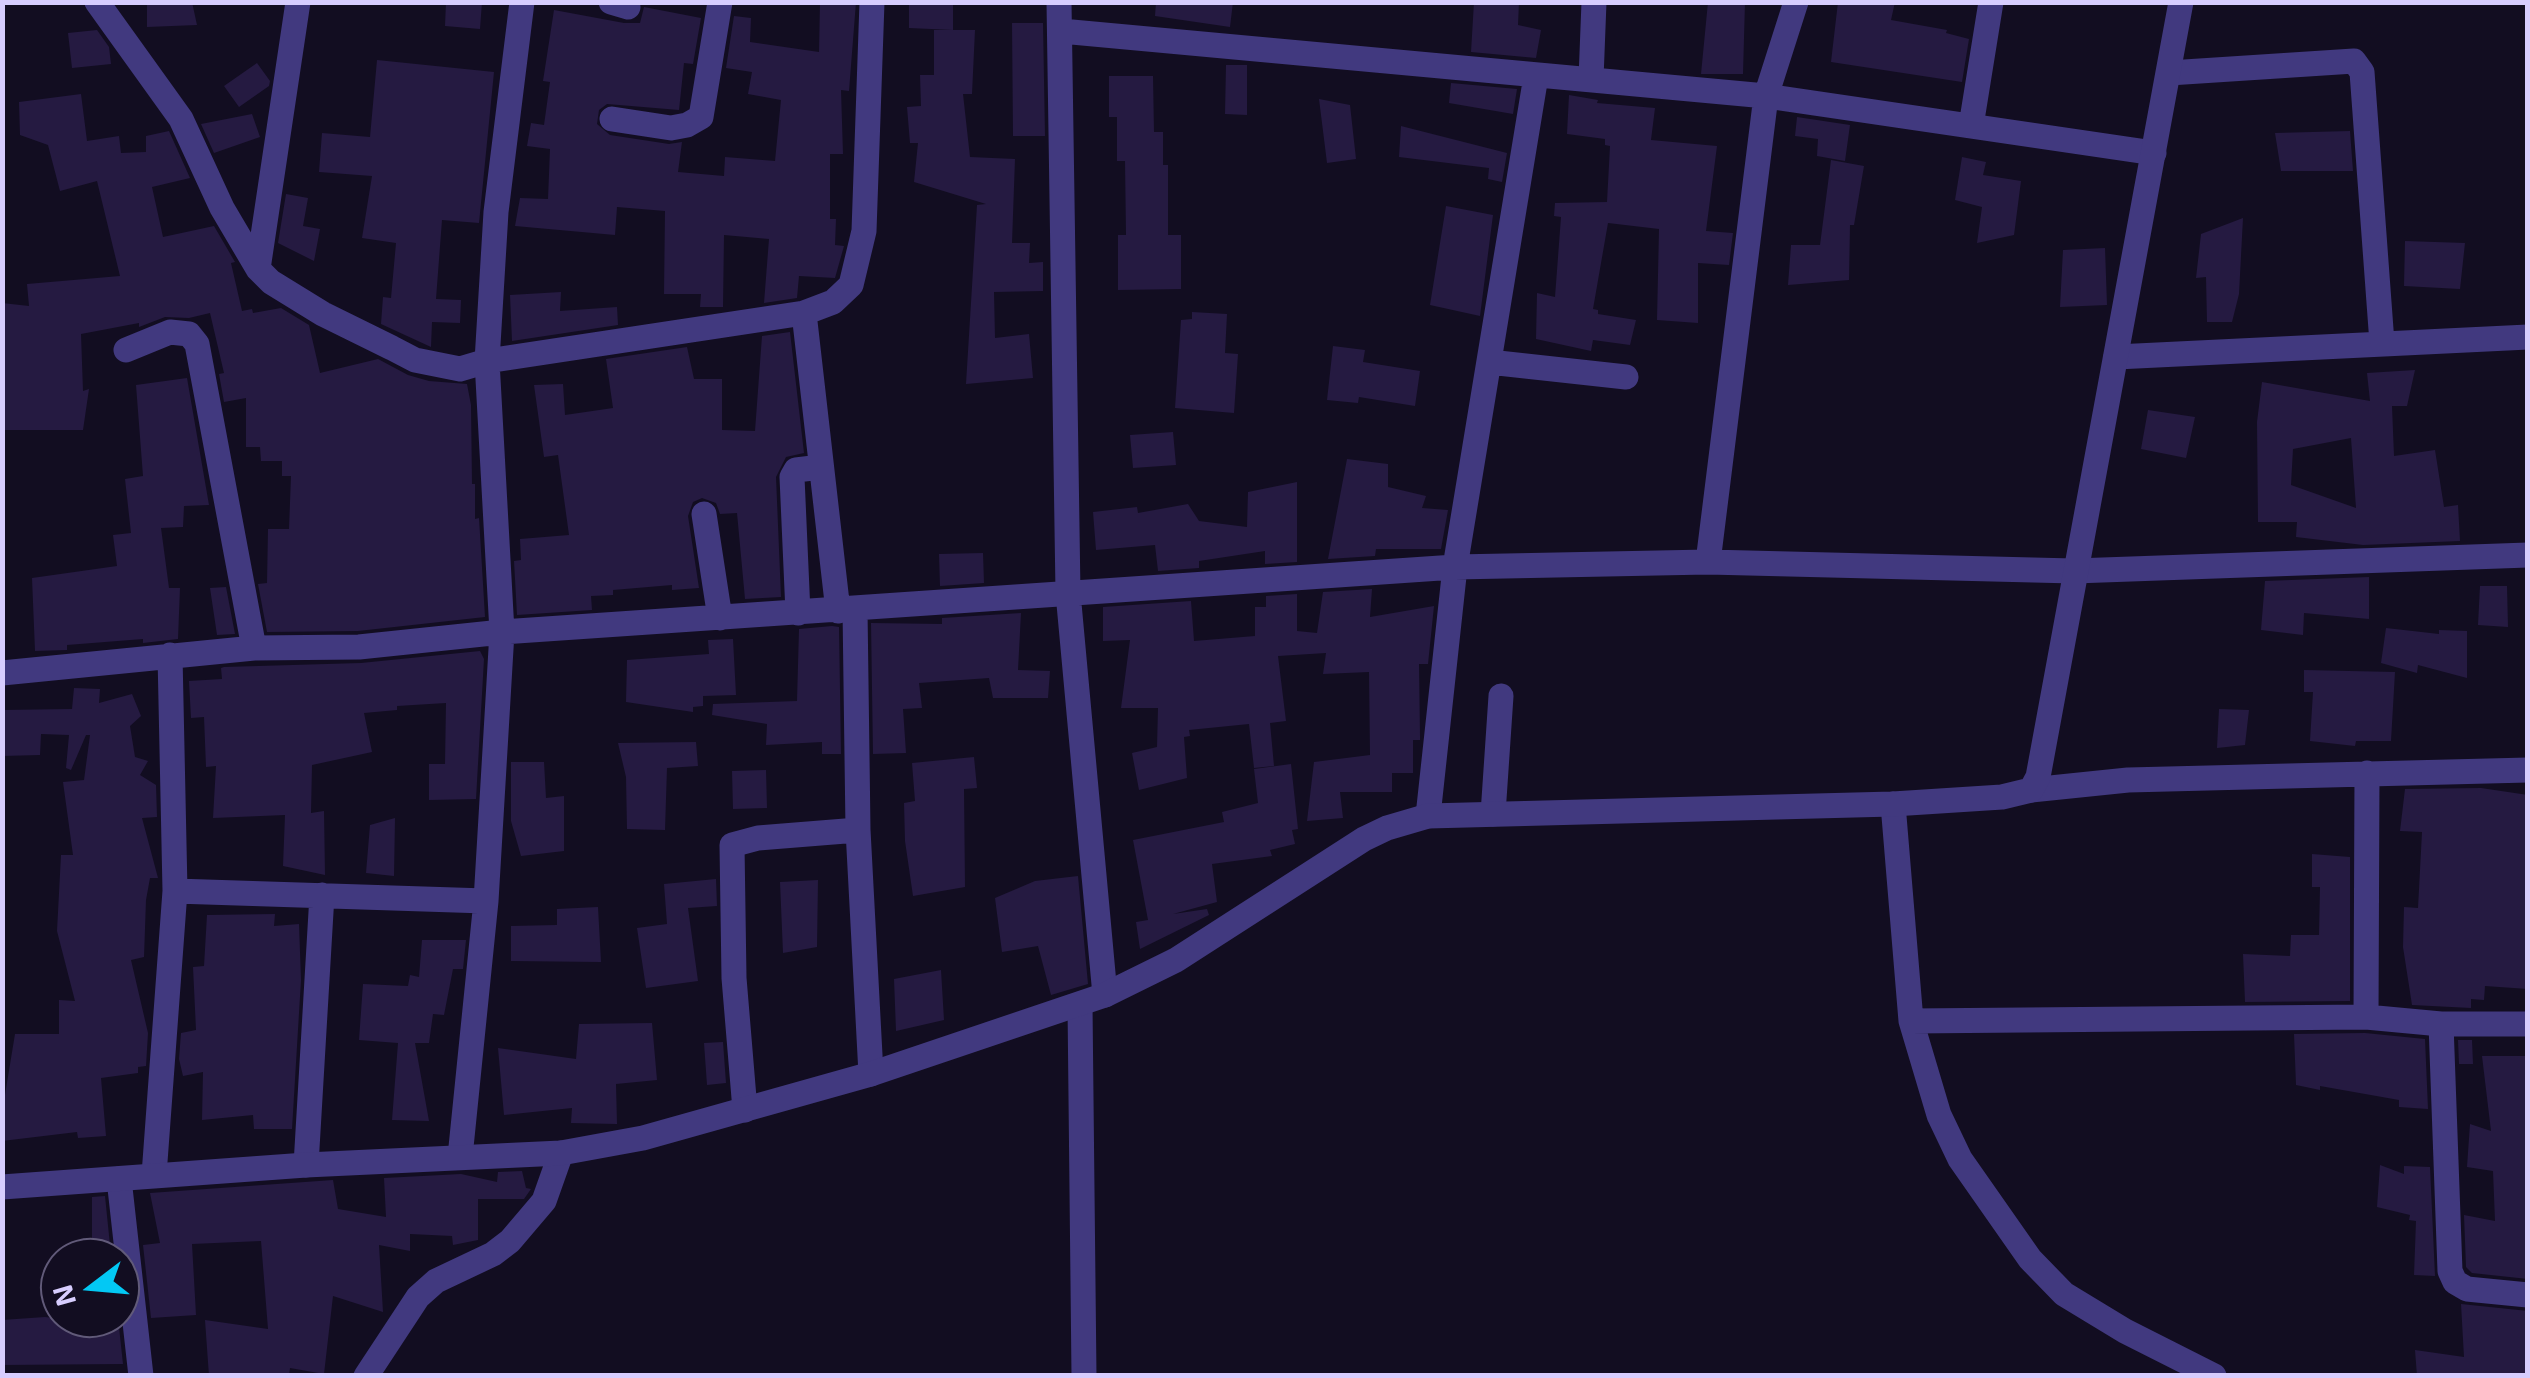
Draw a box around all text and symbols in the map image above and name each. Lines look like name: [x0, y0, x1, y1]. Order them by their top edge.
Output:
north arrow: [40, 1238, 140, 1338]
text: N: [44, 1281, 82, 1310]

